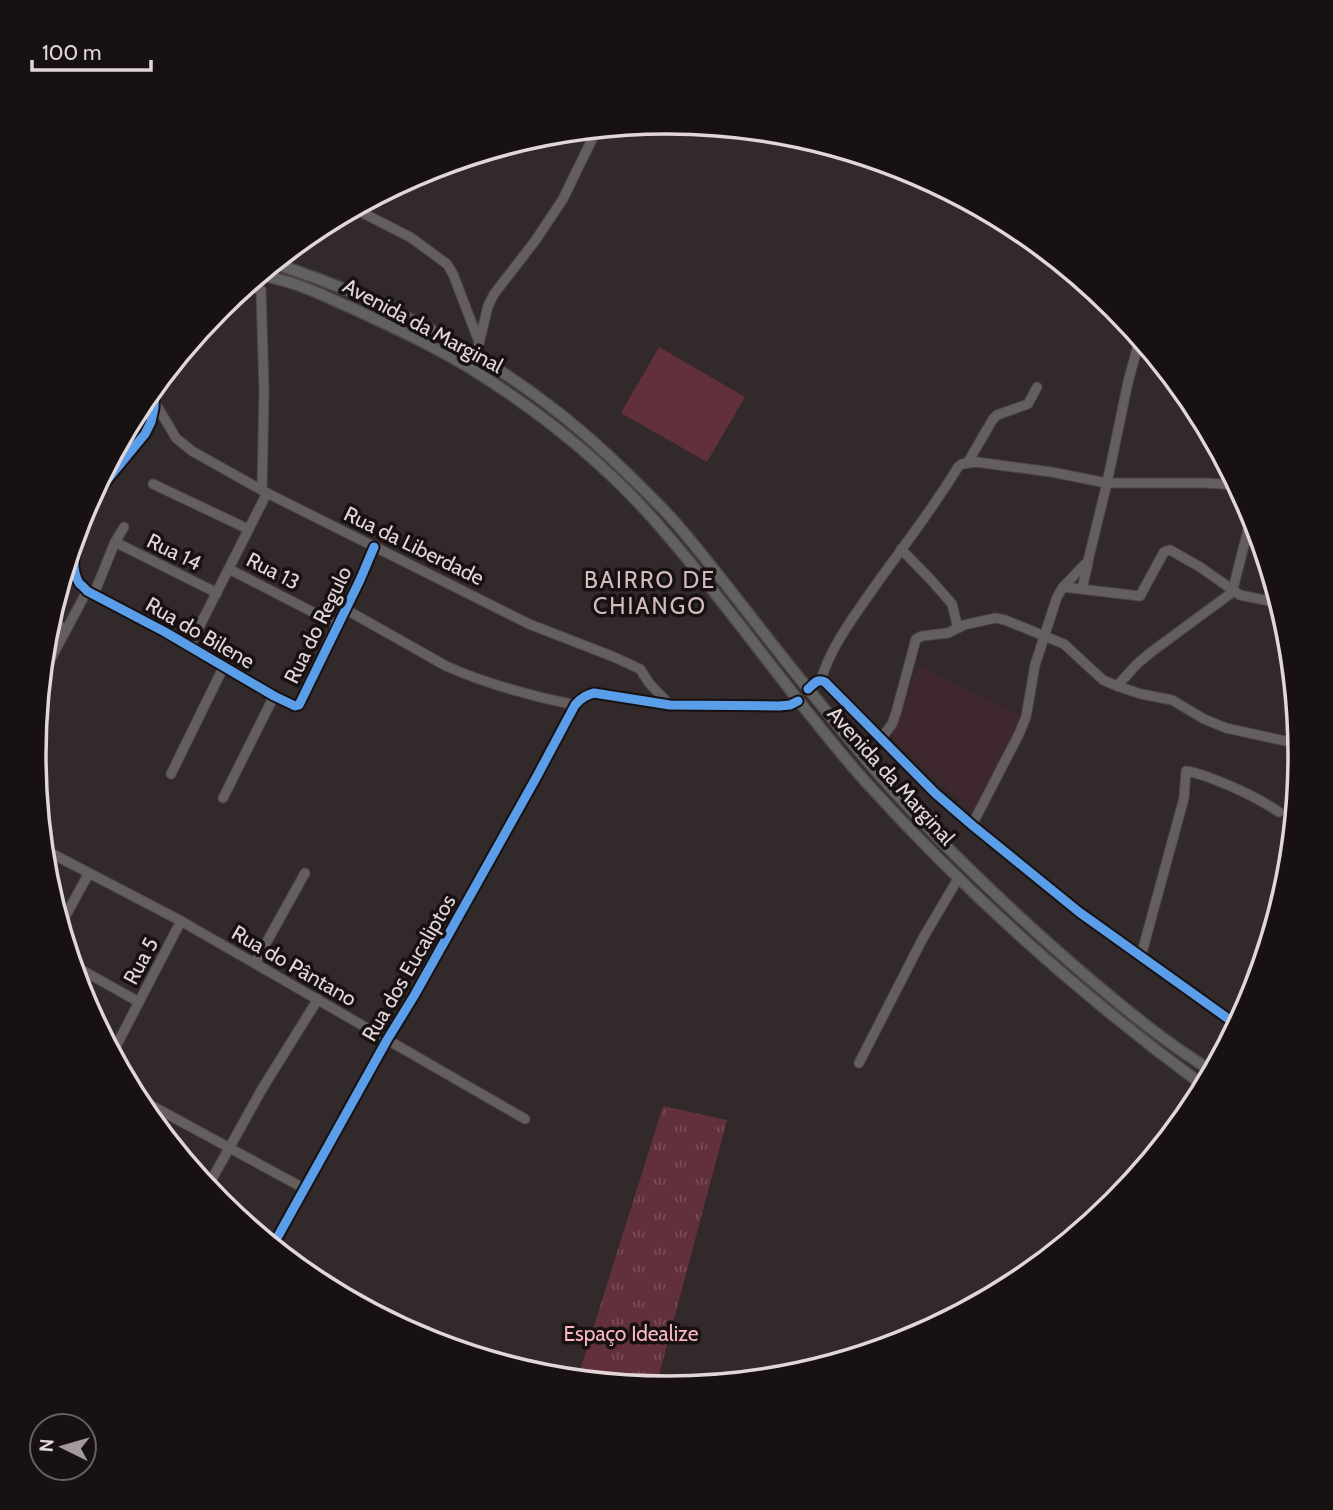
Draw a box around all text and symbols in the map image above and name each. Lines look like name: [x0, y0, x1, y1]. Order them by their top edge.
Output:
scale bar: [32, 28, 150, 72]
text: 100 m: [42, 40, 101, 65]
street label: Avenida da Marginal: [339, 273, 508, 378]
street label: Rua da Liberdade: [340, 501, 488, 590]
street label: Rua 14: [143, 528, 205, 575]
street label: Rua 13: [242, 547, 304, 595]
street label: Rua do Regulo: [278, 562, 357, 687]
district label: BAIRRO DE CHIANGO: [584, 566, 716, 620]
street label: Rua do Bilene: [142, 591, 259, 674]
street label: Avenida da Marginal: [823, 701, 960, 850]
street label: Rua dos Eucaliptos: [357, 890, 461, 1045]
street label: Rua do Pântano: [227, 920, 361, 1011]
street label: Rua 5: [118, 933, 163, 989]
park label: Espaço Idealize: [563, 1321, 699, 1346]
north arrow: [28, 1412, 98, 1482]
text: N: [35, 1438, 59, 1453]

